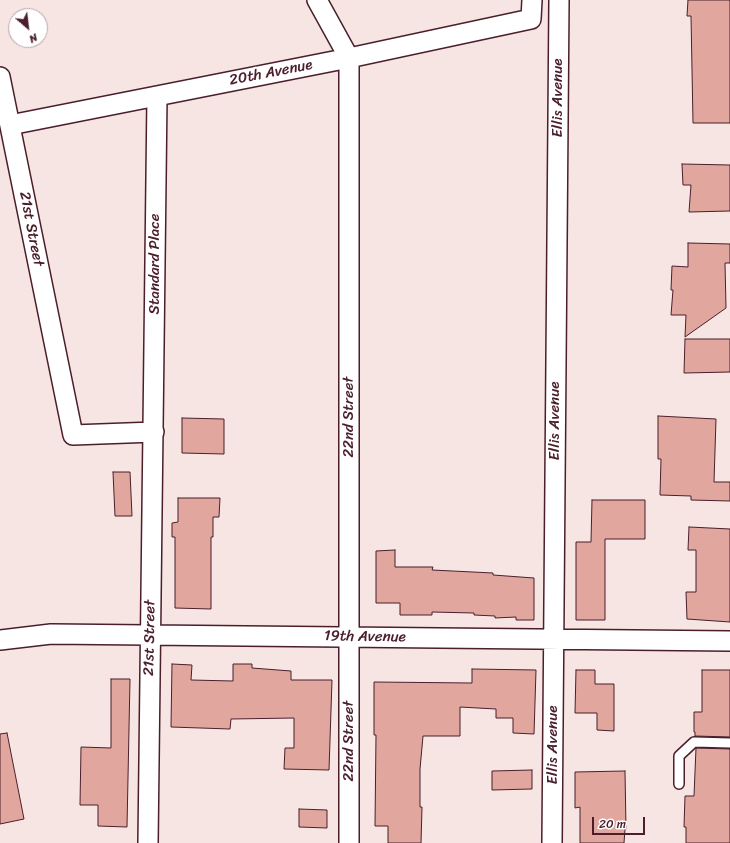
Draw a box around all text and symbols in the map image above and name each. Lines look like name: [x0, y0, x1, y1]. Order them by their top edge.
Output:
north arrow: [8, 8, 48, 48]
text: N: [26, 28, 41, 48]
street label: 20th Avenue: [228, 56, 314, 90]
street label: Ellis Avenue: [549, 59, 567, 137]
street label: 21st Street: [15, 190, 47, 268]
street label: Standard Place: [146, 213, 164, 315]
street label: 22nd Street: [340, 377, 358, 457]
street label: Ellis Avenue: [546, 382, 564, 460]
street label: 21st Street: [140, 600, 160, 676]
street label: 19th Avenue: [324, 627, 406, 647]
street label: 22nd Street: [340, 701, 358, 781]
street label: Ellis Avenue: [544, 706, 562, 784]
scale bar: [594, 809, 647, 835]
text: 20 m: [599, 813, 626, 835]

